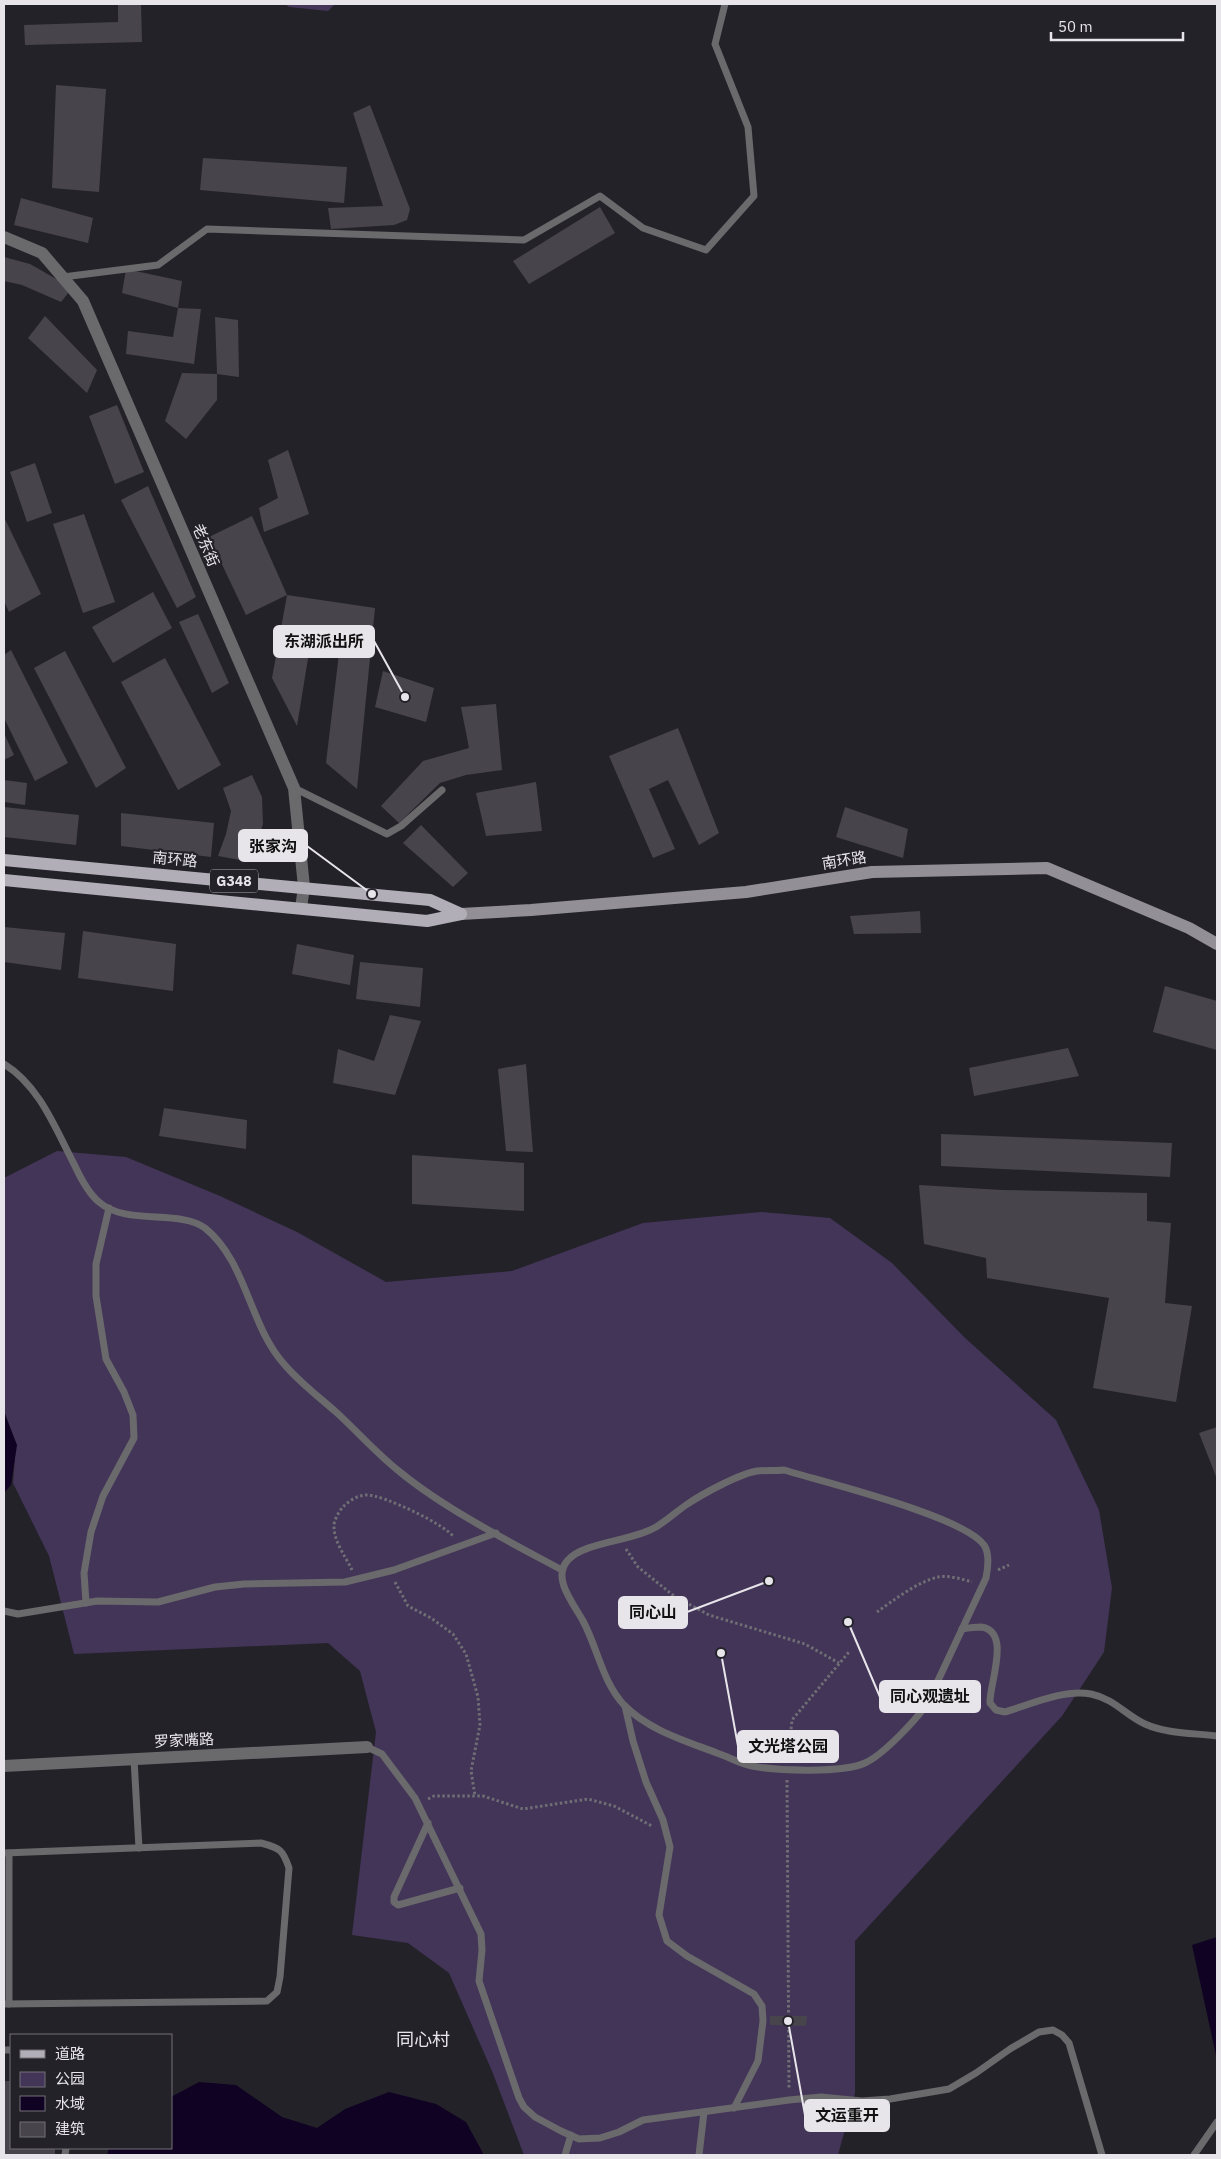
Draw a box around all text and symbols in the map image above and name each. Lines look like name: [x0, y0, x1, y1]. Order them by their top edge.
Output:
scale bar: [1051, 10, 1184, 42]
text: 50 m: [1058, 17, 1093, 36]
street label: 老东街: [188, 521, 224, 569]
callout: 东湖派出所: [274, 626, 374, 657]
text: 东湖派出所: [284, 631, 364, 651]
callout: 张家沟: [239, 830, 307, 861]
text: 张家沟: [249, 836, 297, 856]
street label: 南环路: [820, 847, 868, 873]
street label: 南环路: [152, 848, 198, 870]
road number: G348: [210, 869, 258, 892]
callout: 同心山: [619, 1597, 687, 1628]
text: 同心山: [629, 1602, 677, 1622]
callout: 同心观遗址: [880, 1681, 980, 1712]
text: 同心观遗址: [890, 1686, 970, 1706]
street label: 罗家嘴路: [154, 1729, 214, 1751]
callout: 文光塔公园: [738, 1731, 838, 1762]
text: 文光塔公园: [748, 1736, 828, 1756]
district label: 同心村: [396, 2028, 450, 2051]
legend: [10, 2034, 172, 2149]
text: 道路: [55, 2044, 85, 2063]
text: 公园: [55, 2069, 85, 2088]
text: 水域: [55, 2094, 85, 2113]
callout: 文运重开: [805, 2100, 889, 2131]
text: 文运重开: [815, 2105, 879, 2125]
text: 建筑: [55, 2119, 85, 2138]

